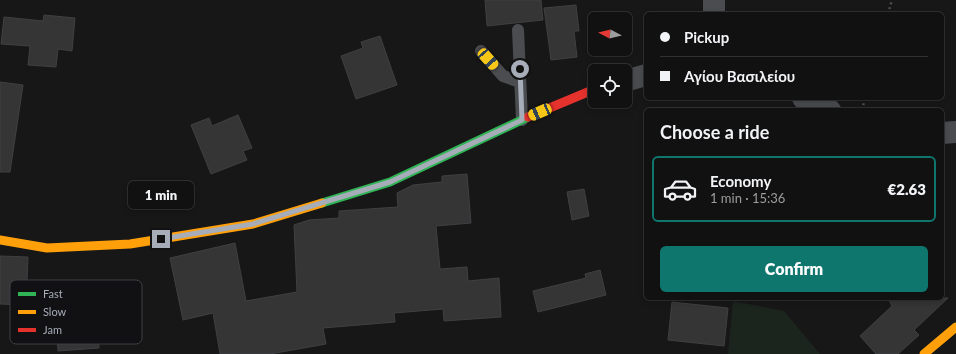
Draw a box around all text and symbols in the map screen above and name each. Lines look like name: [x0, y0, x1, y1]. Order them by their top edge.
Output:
north arrow: [588, 12, 632, 56]
map controls: [588, 12, 632, 108]
text: Pickup: [684, 28, 729, 46]
car: [476, 46, 500, 72]
route start: [511, 60, 529, 78]
button: locate: [588, 64, 632, 108]
text: Αγίου Βασιλείου: [684, 67, 795, 85]
car: [527, 102, 553, 122]
text: Choose a ride: [660, 121, 769, 143]
icon: car: [662, 171, 698, 207]
text: Economy: [710, 172, 771, 190]
text: €2.63: [888, 180, 926, 198]
callout: 1 min: [128, 181, 194, 209]
text: 1 min: [145, 187, 177, 203]
text: 1 min · 15:36: [710, 190, 785, 206]
route end: [152, 230, 170, 248]
button: Confirm: [660, 246, 928, 292]
legend: [10, 280, 142, 344]
text: Fast: [43, 287, 63, 300]
text: Slow: [43, 305, 67, 318]
text: Jam: [43, 323, 62, 336]

